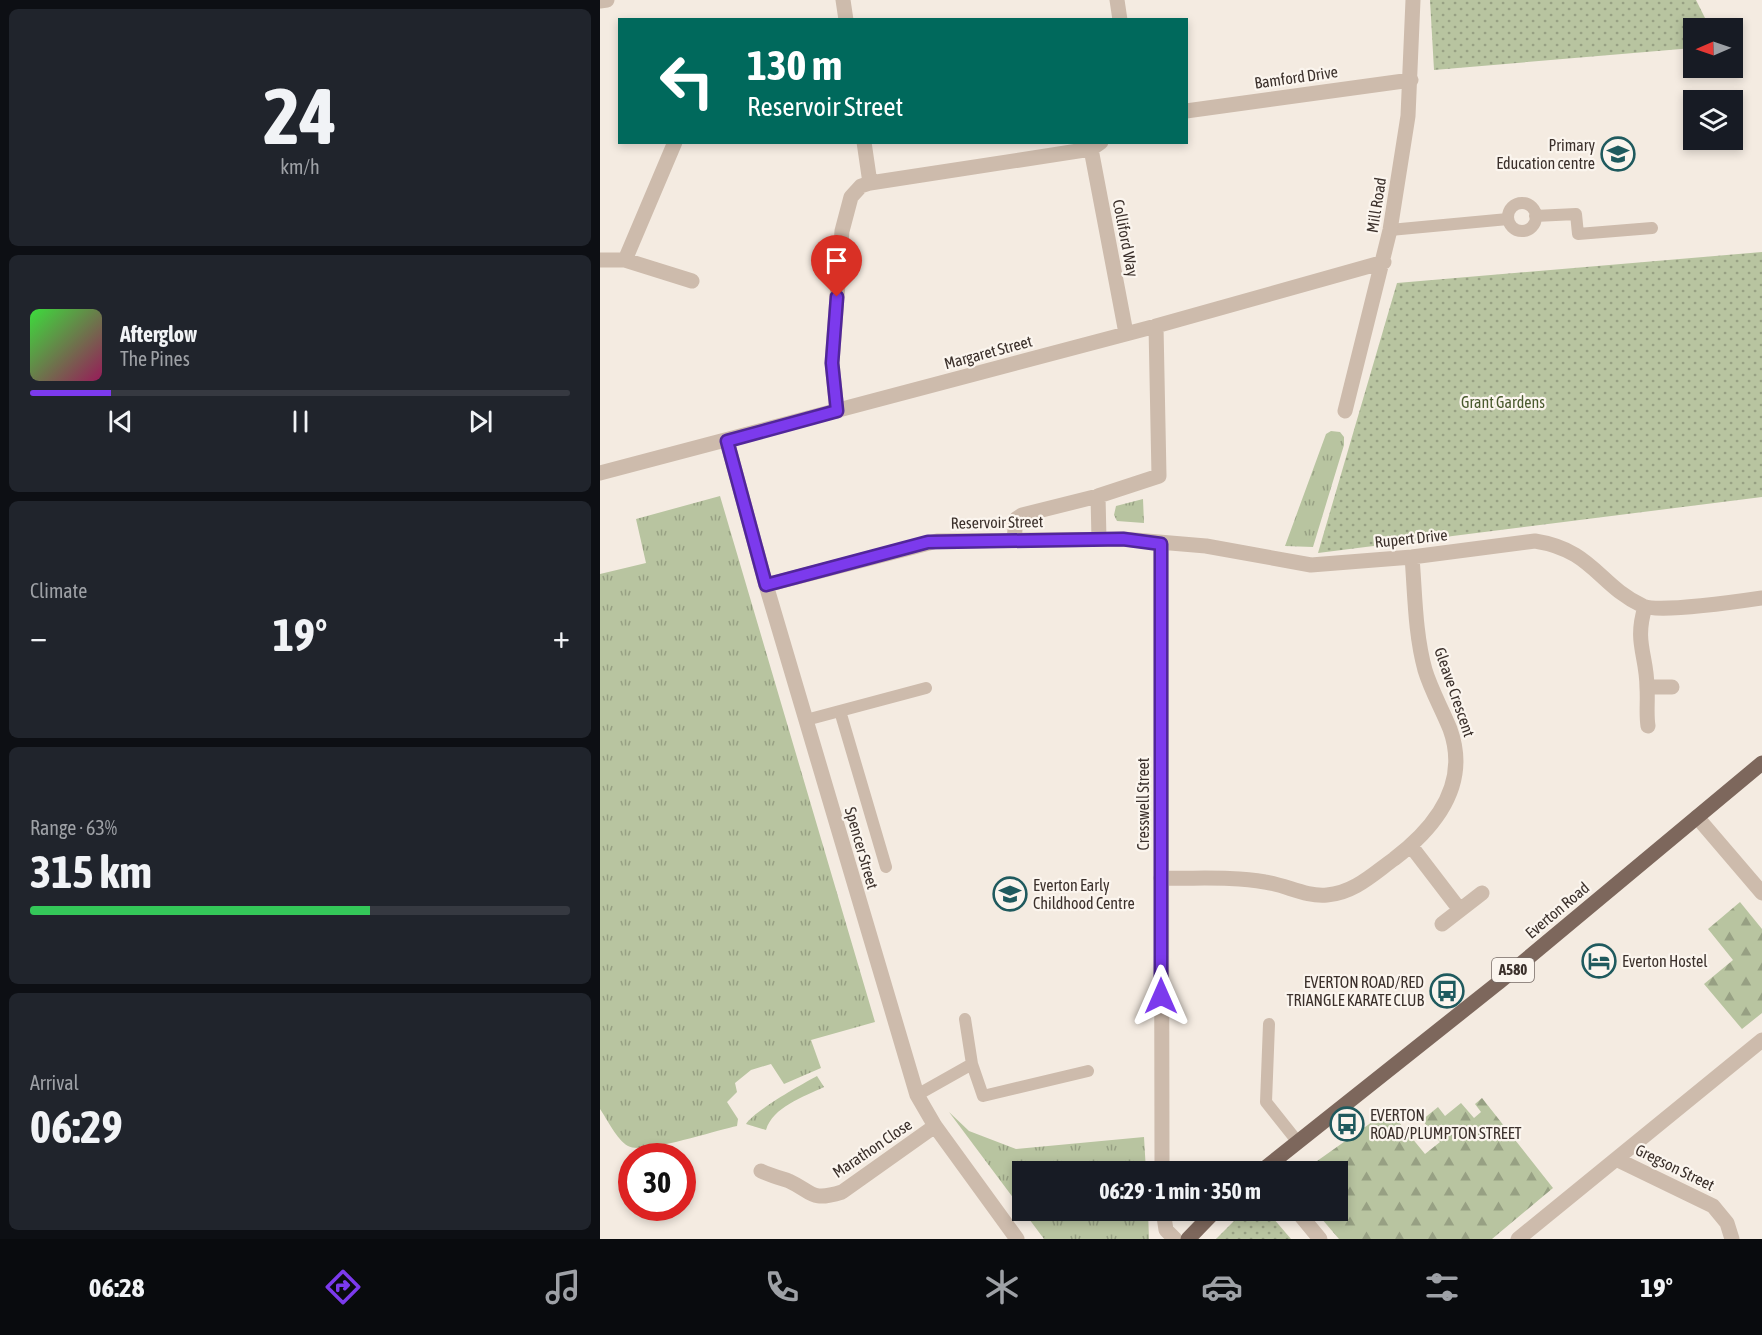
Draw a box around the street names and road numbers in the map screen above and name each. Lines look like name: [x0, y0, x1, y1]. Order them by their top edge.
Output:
street label: Bamford Drive: [1253, 62, 1339, 92]
street label: Mill Road: [1363, 176, 1389, 234]
street label: Colliford Way: [1109, 198, 1142, 279]
street label: Margaret Street: [942, 332, 1035, 373]
street label: Reservoir Street: [951, 512, 1044, 532]
street label: Rupert Drive: [1374, 525, 1448, 552]
street label: Gleave Crescent: [1431, 645, 1479, 740]
street label: Cresswell Street: [1134, 757, 1152, 850]
street label: Spencer Street: [841, 805, 882, 892]
street label: Everton Road: [1522, 878, 1592, 942]
road number: A580: [1492, 958, 1534, 982]
street label: Marathon Close: [829, 1115, 915, 1181]
street label: Gregson Street: [1632, 1140, 1718, 1195]

